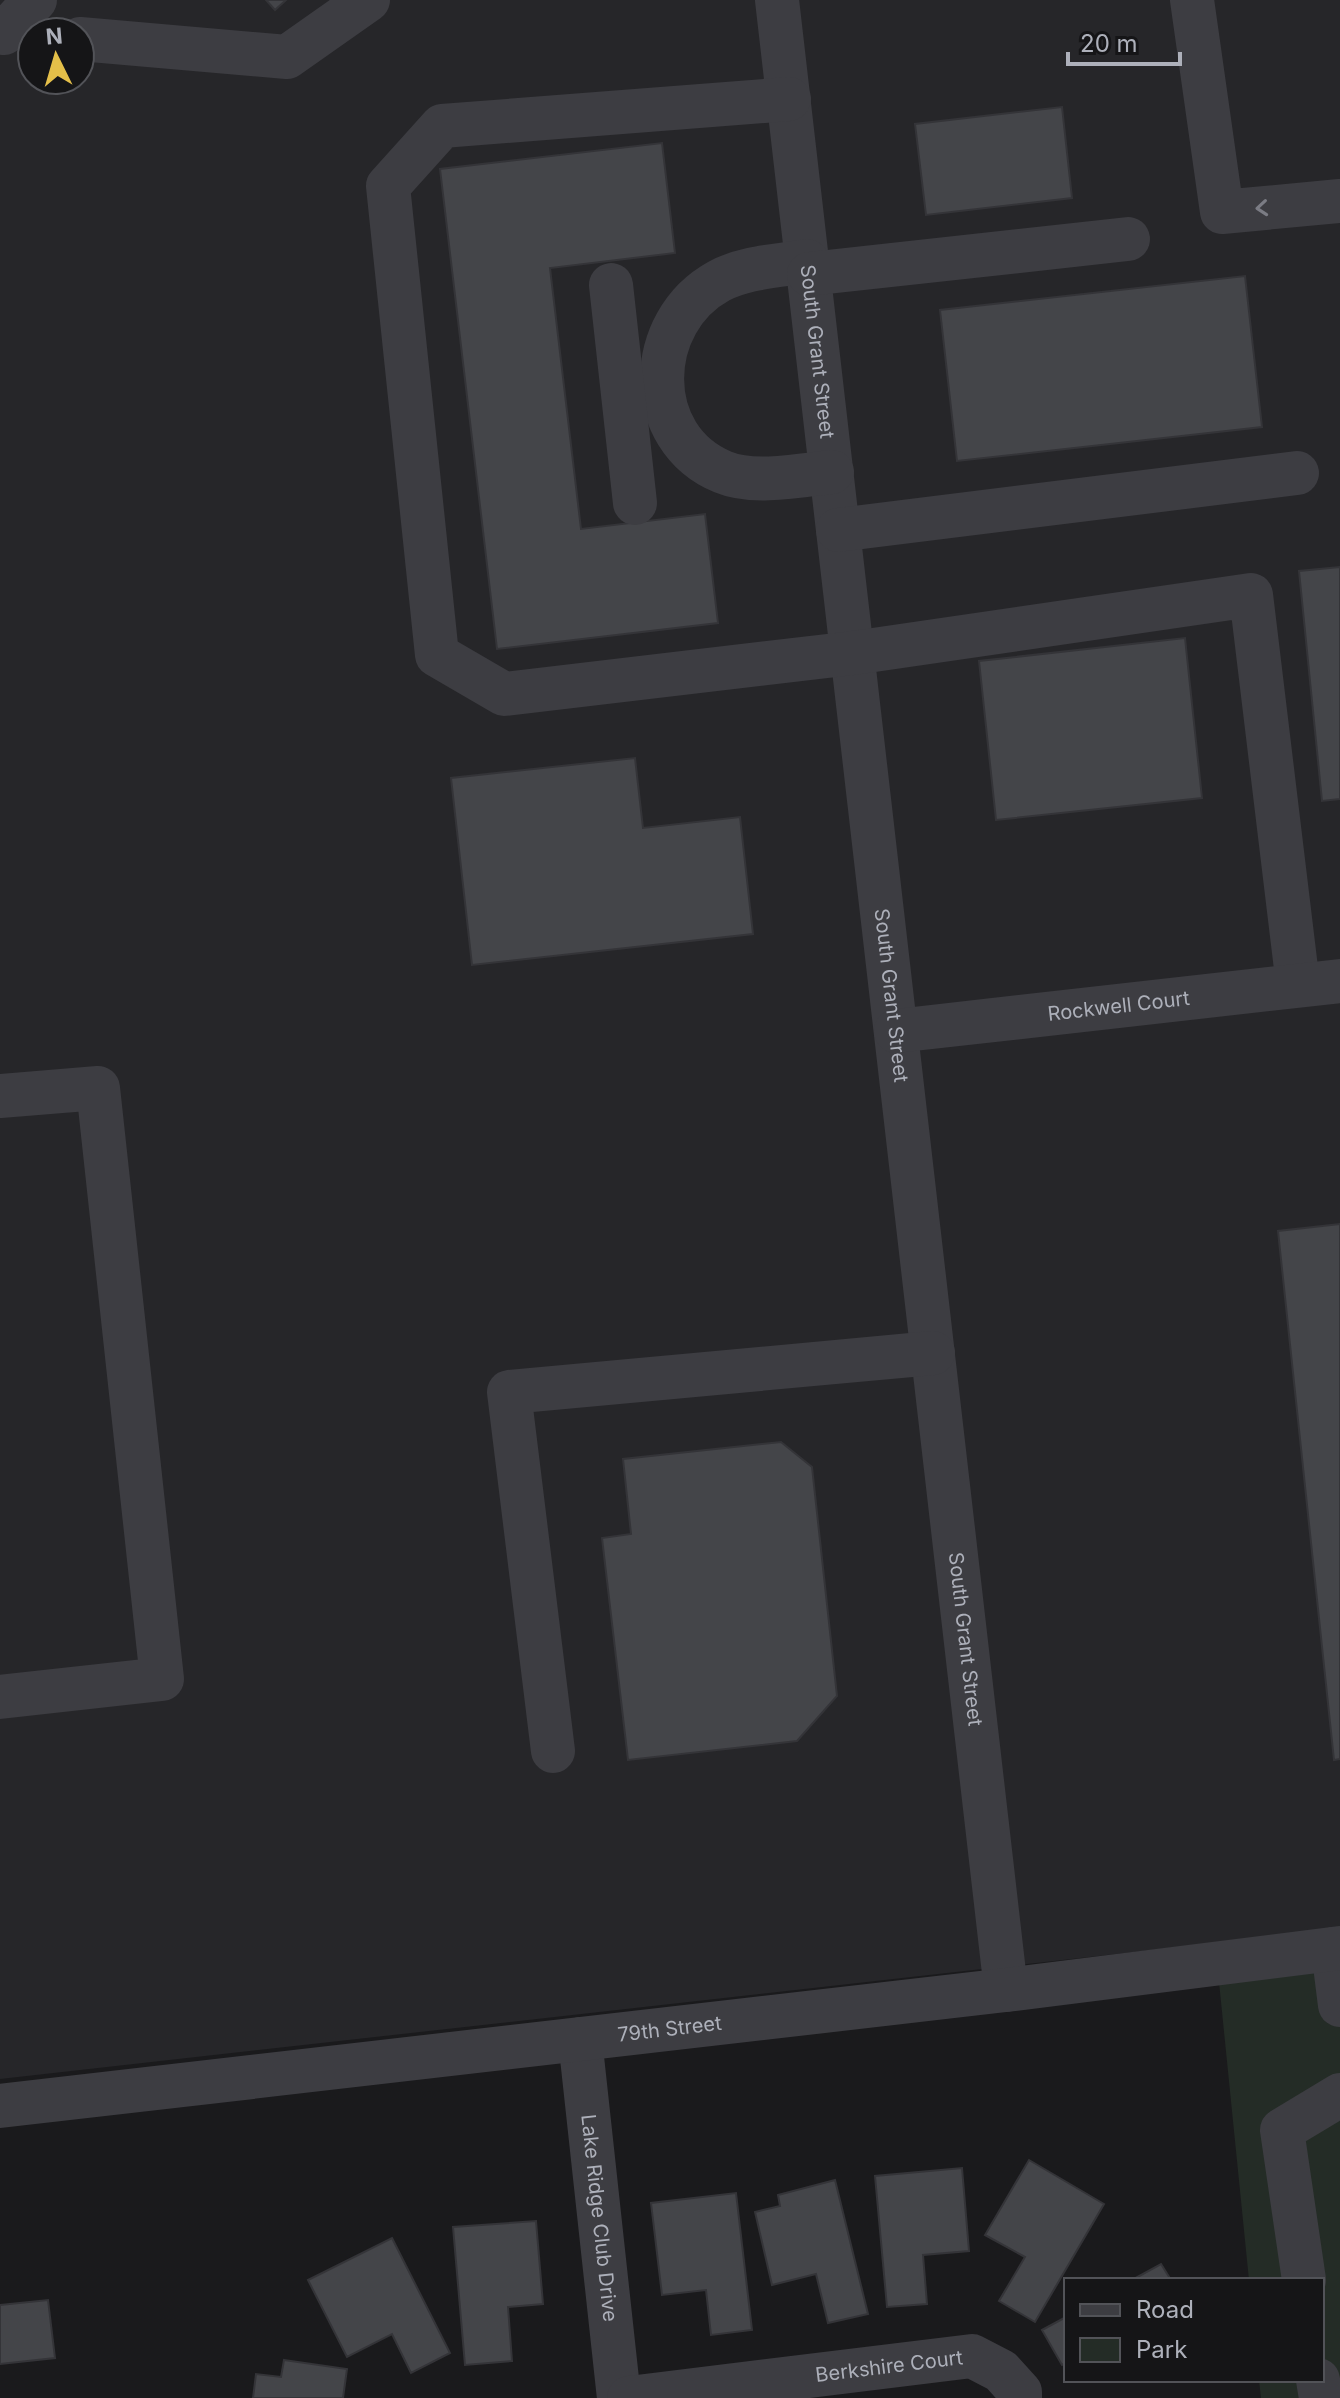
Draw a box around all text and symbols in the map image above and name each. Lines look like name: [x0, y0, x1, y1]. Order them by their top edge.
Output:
north arrow: [16, 16, 96, 96]
scale bar: [1068, 16, 1180, 66]
text: N: [45, 22, 64, 50]
text: 20 m: [1080, 29, 1138, 58]
one-way arrow: [1255, 199, 1268, 216]
street label: South Grant Street: [796, 263, 839, 440]
street label: South Grant Street: [870, 907, 914, 1084]
street label: Rockwell Court: [1046, 986, 1191, 1026]
street label: South Grant Street: [944, 1551, 988, 1728]
street label: 79th Street: [616, 2011, 723, 2047]
street label: Lake Ridge Club Drive: [576, 2113, 623, 2323]
legend: [1064, 2278, 1324, 2382]
text: Road: [1136, 2295, 1194, 2324]
text: Park: [1136, 2335, 1187, 2364]
street label: Berkshire Court: [814, 2345, 964, 2387]

